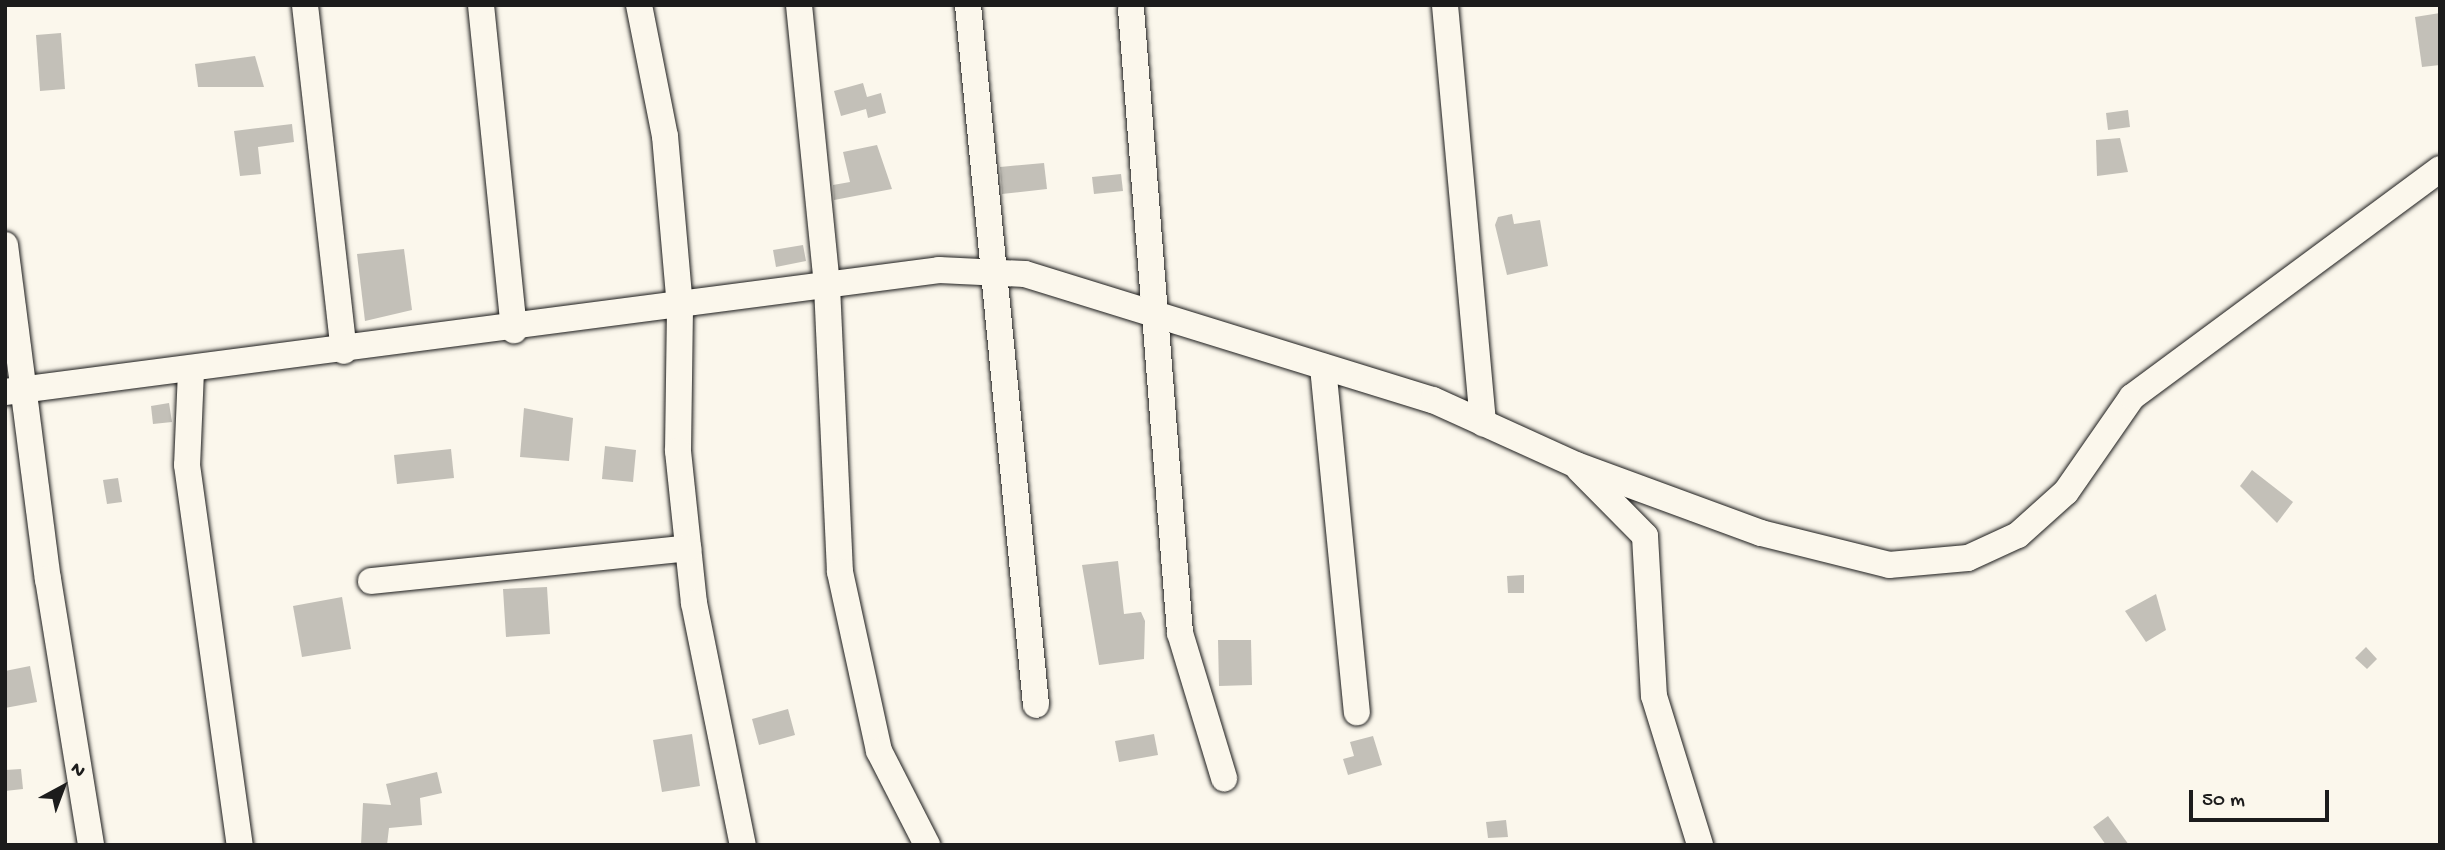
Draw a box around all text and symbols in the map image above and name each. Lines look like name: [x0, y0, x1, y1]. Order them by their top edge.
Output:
north arrow: [28, 752, 98, 822]
text: N: [65, 758, 89, 784]
scale bar: [2193, 776, 2333, 820]
text: 50 m: [2202, 789, 2245, 814]

